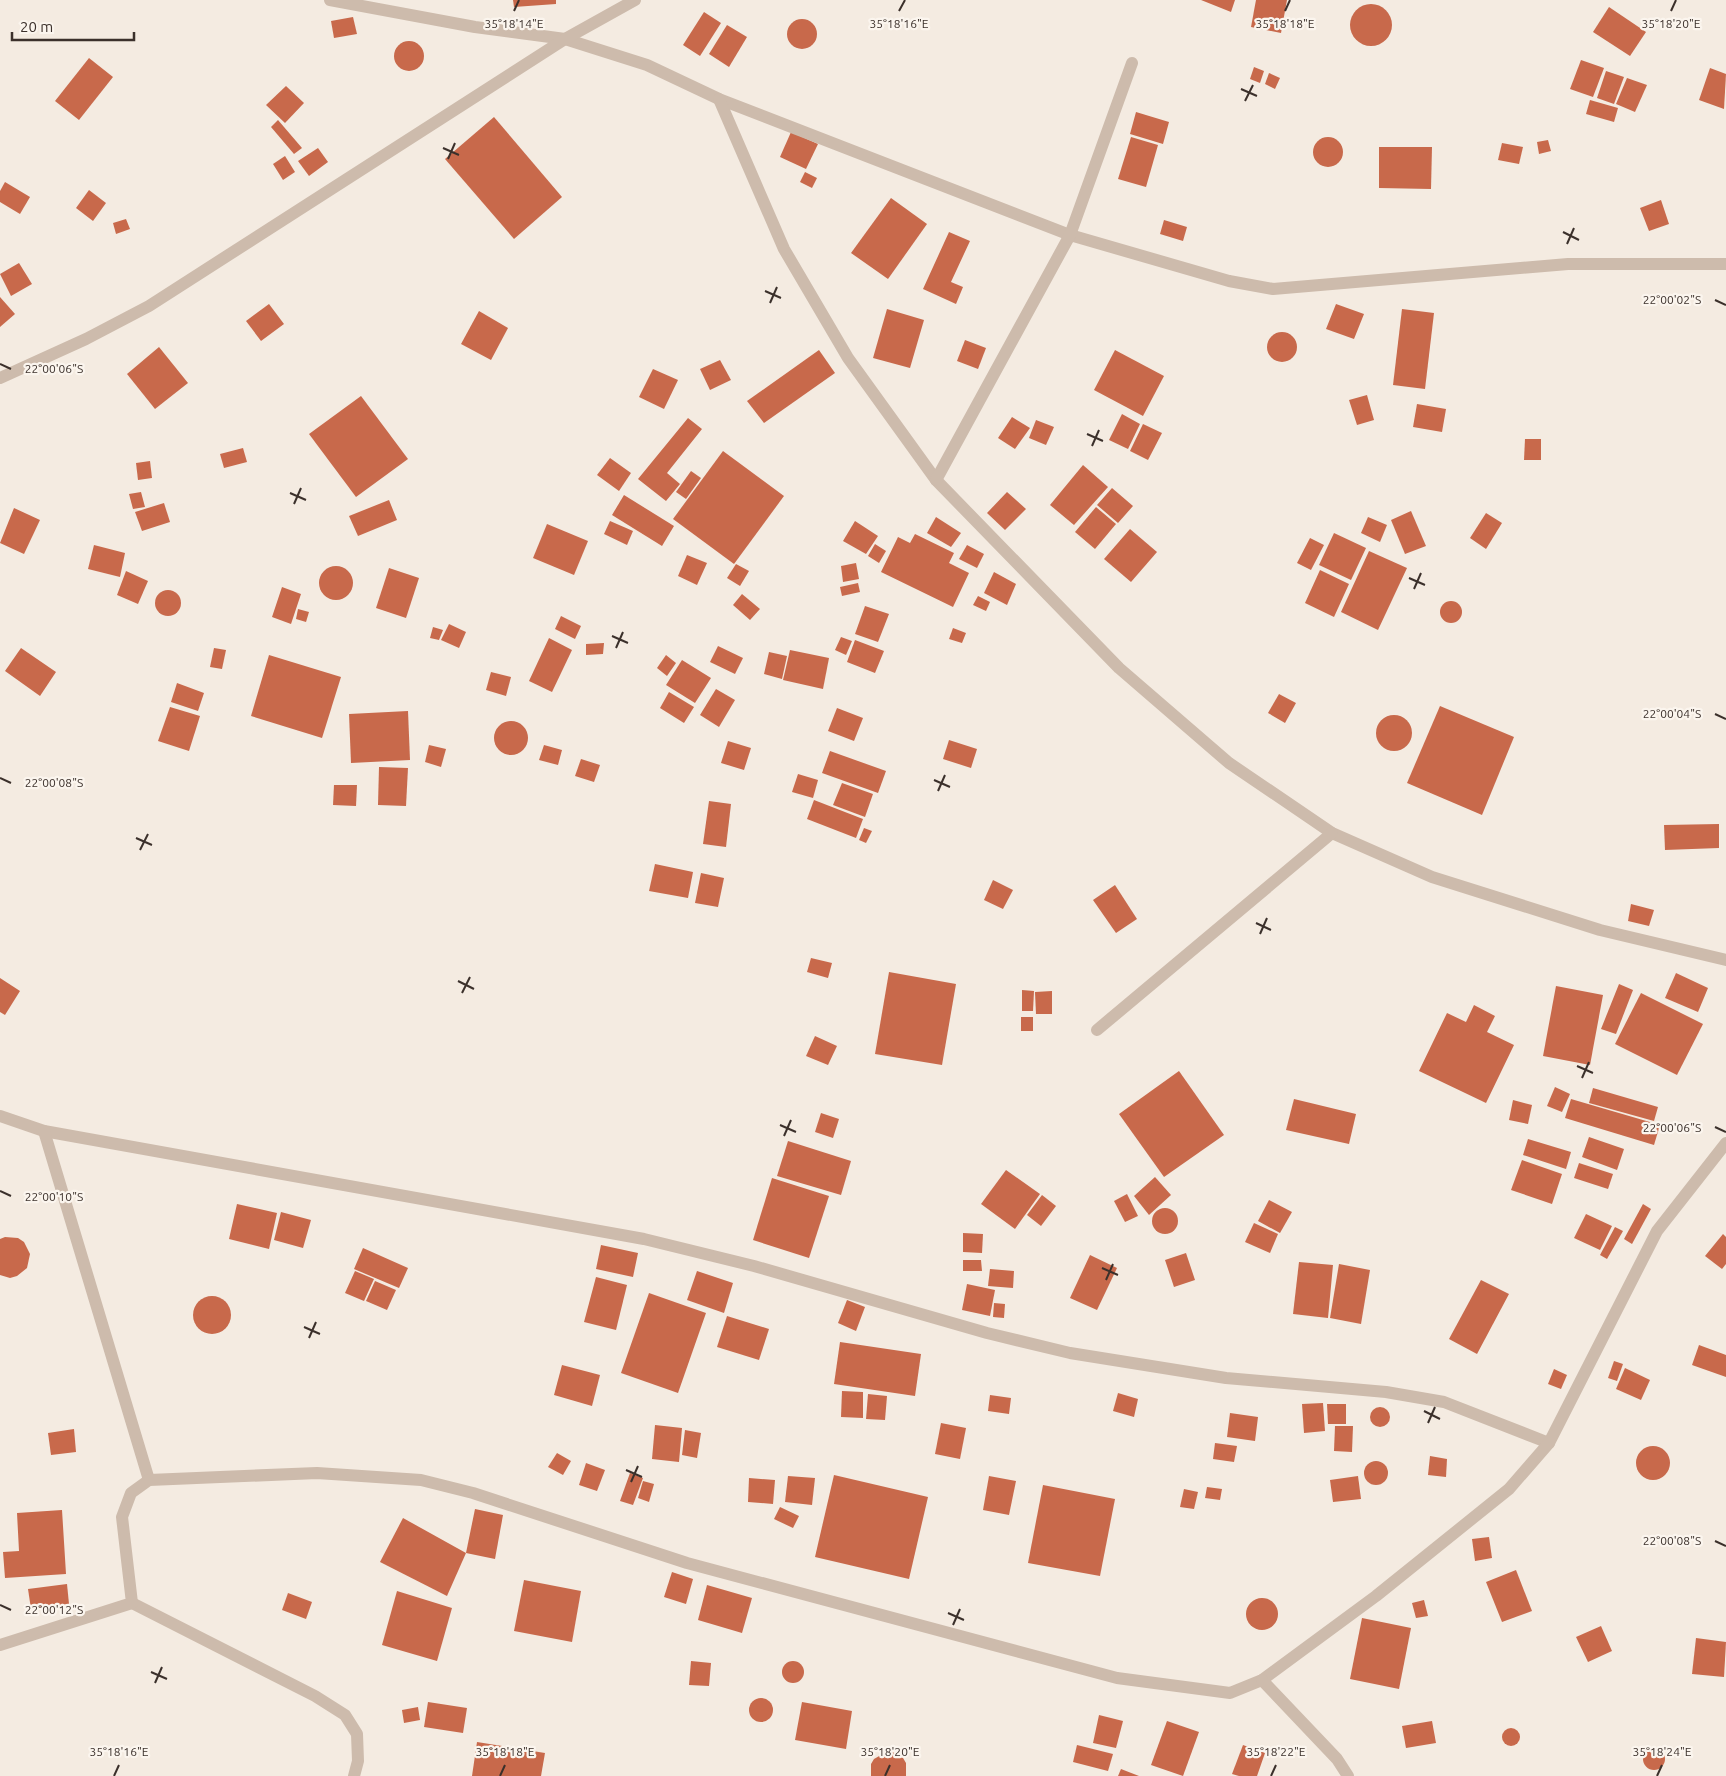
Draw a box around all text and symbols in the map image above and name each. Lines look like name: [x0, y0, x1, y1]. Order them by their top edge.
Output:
scale bar: [12, 10, 135, 42]
text: 35°18'14"E: [485, 17, 544, 30]
text: 35°18'16"E: [870, 17, 929, 30]
text: 35°18'18"E: [1256, 17, 1315, 30]
text: 35°18'20"E: [1642, 17, 1701, 30]
text: 20 m: [20, 18, 53, 35]
text: 22°00'02"S: [1643, 293, 1701, 306]
text: 22°00'06"S: [25, 362, 83, 375]
text: 22°00'04"S: [1643, 707, 1701, 720]
text: 22°00'08"S: [25, 776, 83, 789]
text: 22°00'06"S: [1643, 1121, 1701, 1134]
text: 22°00'10"S: [25, 1190, 83, 1203]
text: 22°00'08"S: [1643, 1534, 1701, 1547]
text: 22°00'12"S: [25, 1603, 83, 1616]
text: 35°18'16"E: [90, 1745, 149, 1758]
text: 35°18'18"E: [476, 1745, 535, 1758]
text: 35°18'20"E: [861, 1745, 920, 1758]
text: 35°18'22"E: [1247, 1745, 1306, 1758]
text: 35°18'24"E: [1633, 1745, 1692, 1758]

